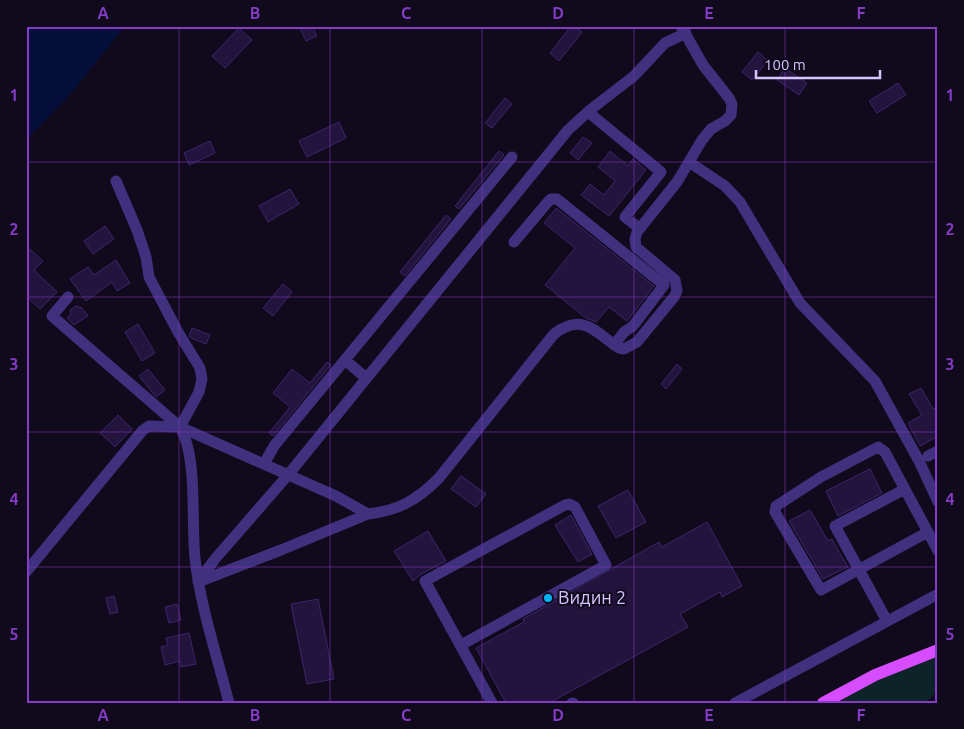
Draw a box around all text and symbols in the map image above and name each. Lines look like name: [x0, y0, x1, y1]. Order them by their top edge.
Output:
text: A: [97, 4, 109, 22]
text: B: [250, 4, 260, 22]
text: C: [401, 4, 411, 22]
text: D: [552, 4, 564, 22]
text: E: [704, 4, 714, 22]
text: F: [857, 4, 866, 22]
scale bar: [756, 48, 880, 80]
text: 100 m: [764, 56, 806, 73]
text: 1: [9, 86, 19, 104]
text: 1: [945, 86, 955, 104]
text: 2: [9, 220, 19, 238]
text: 2: [945, 220, 955, 238]
text: 3: [9, 355, 19, 373]
text: 3: [945, 355, 955, 373]
text: 4: [9, 490, 19, 508]
text: 4: [945, 490, 955, 508]
place label: Видин 2: [558, 587, 626, 607]
marker: Видин 2: [542, 592, 554, 604]
text: 5: [9, 625, 19, 643]
text: 5: [945, 625, 955, 643]
text: A: [97, 706, 109, 724]
text: B: [250, 706, 260, 724]
text: C: [401, 706, 411, 724]
text: D: [552, 706, 564, 724]
text: E: [704, 706, 714, 724]
text: F: [857, 706, 866, 724]

